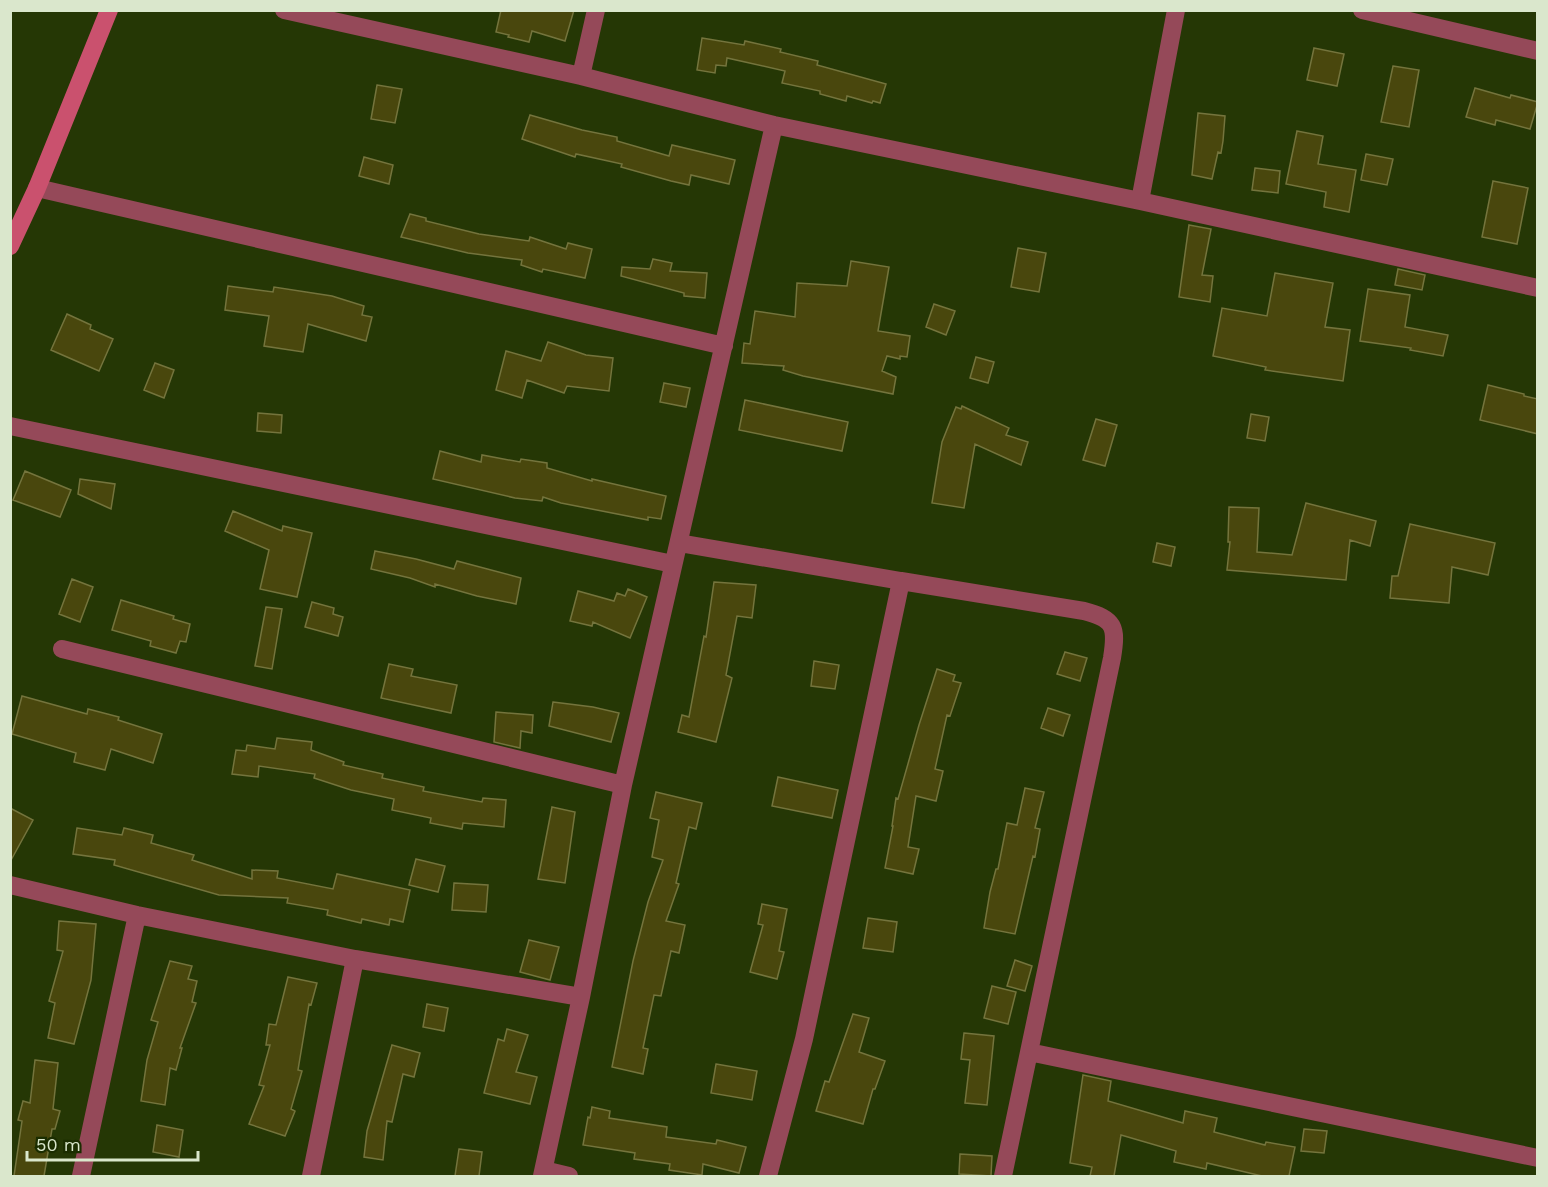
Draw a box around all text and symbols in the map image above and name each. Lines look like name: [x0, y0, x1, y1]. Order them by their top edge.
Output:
scale bar: [27, 1124, 198, 1162]
text: 50 m: [36, 1134, 81, 1155]

